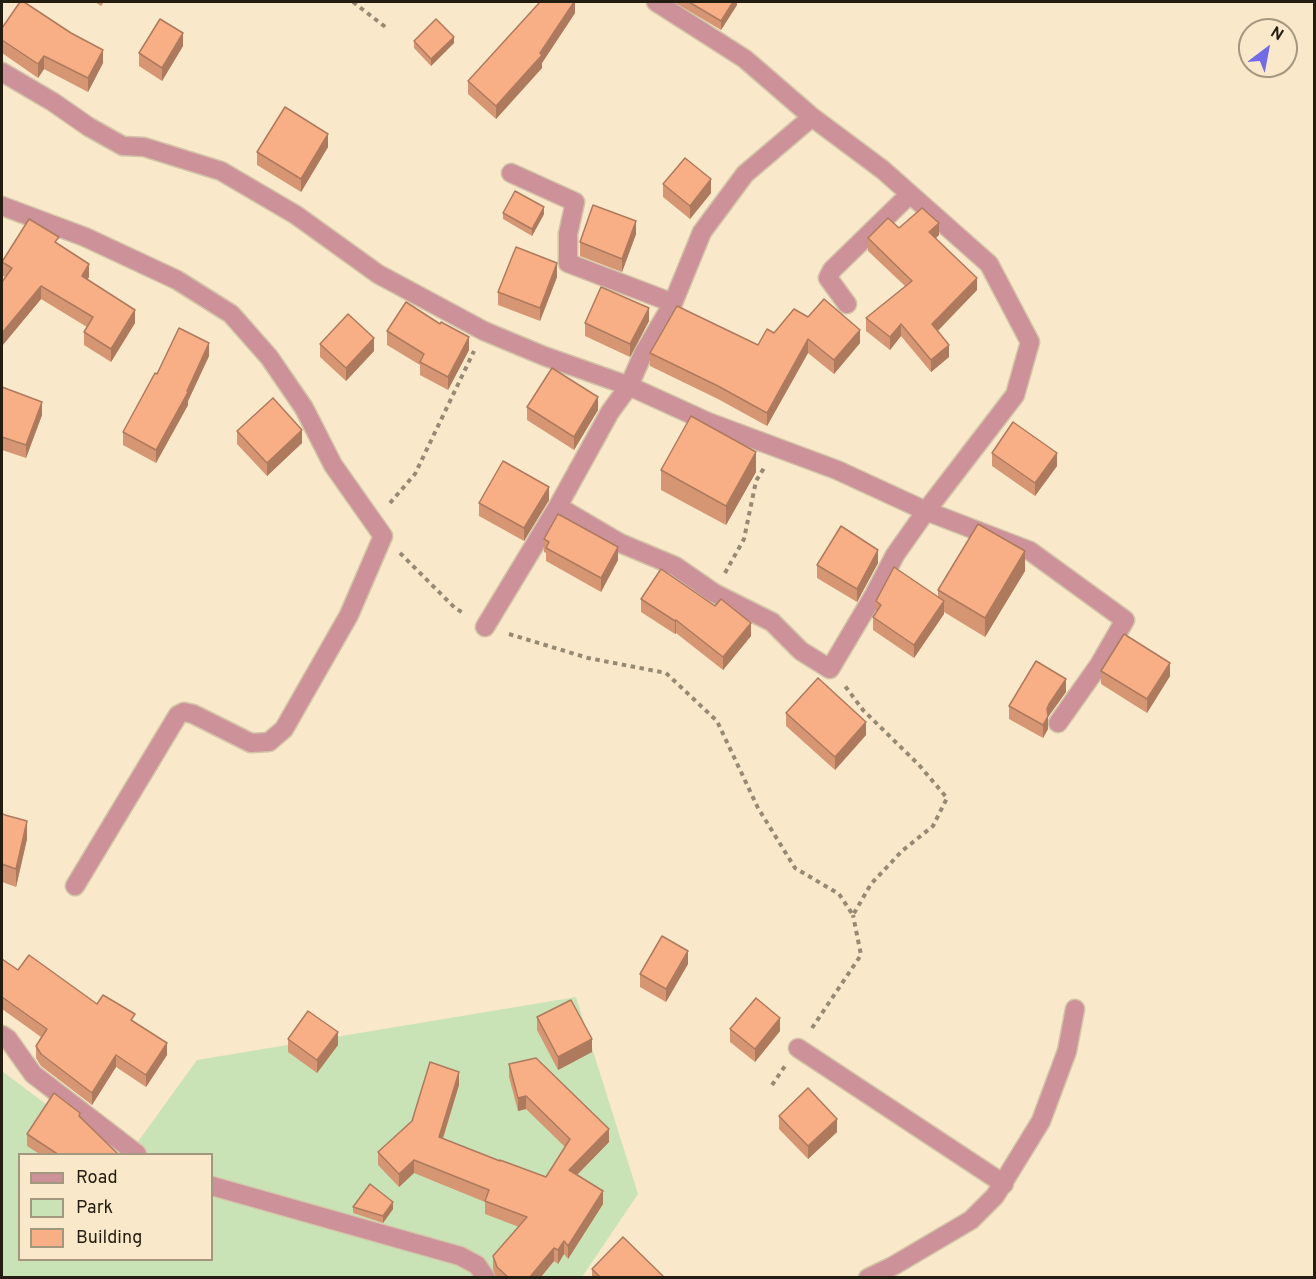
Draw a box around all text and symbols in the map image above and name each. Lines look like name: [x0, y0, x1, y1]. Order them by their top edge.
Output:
north arrow: [1238, 18, 1298, 78]
text: N: [1266, 23, 1287, 46]
legend: [18, 1153, 213, 1261]
text: Road: [76, 1167, 118, 1190]
text: Park: [76, 1197, 113, 1220]
text: Building: [76, 1227, 142, 1250]

